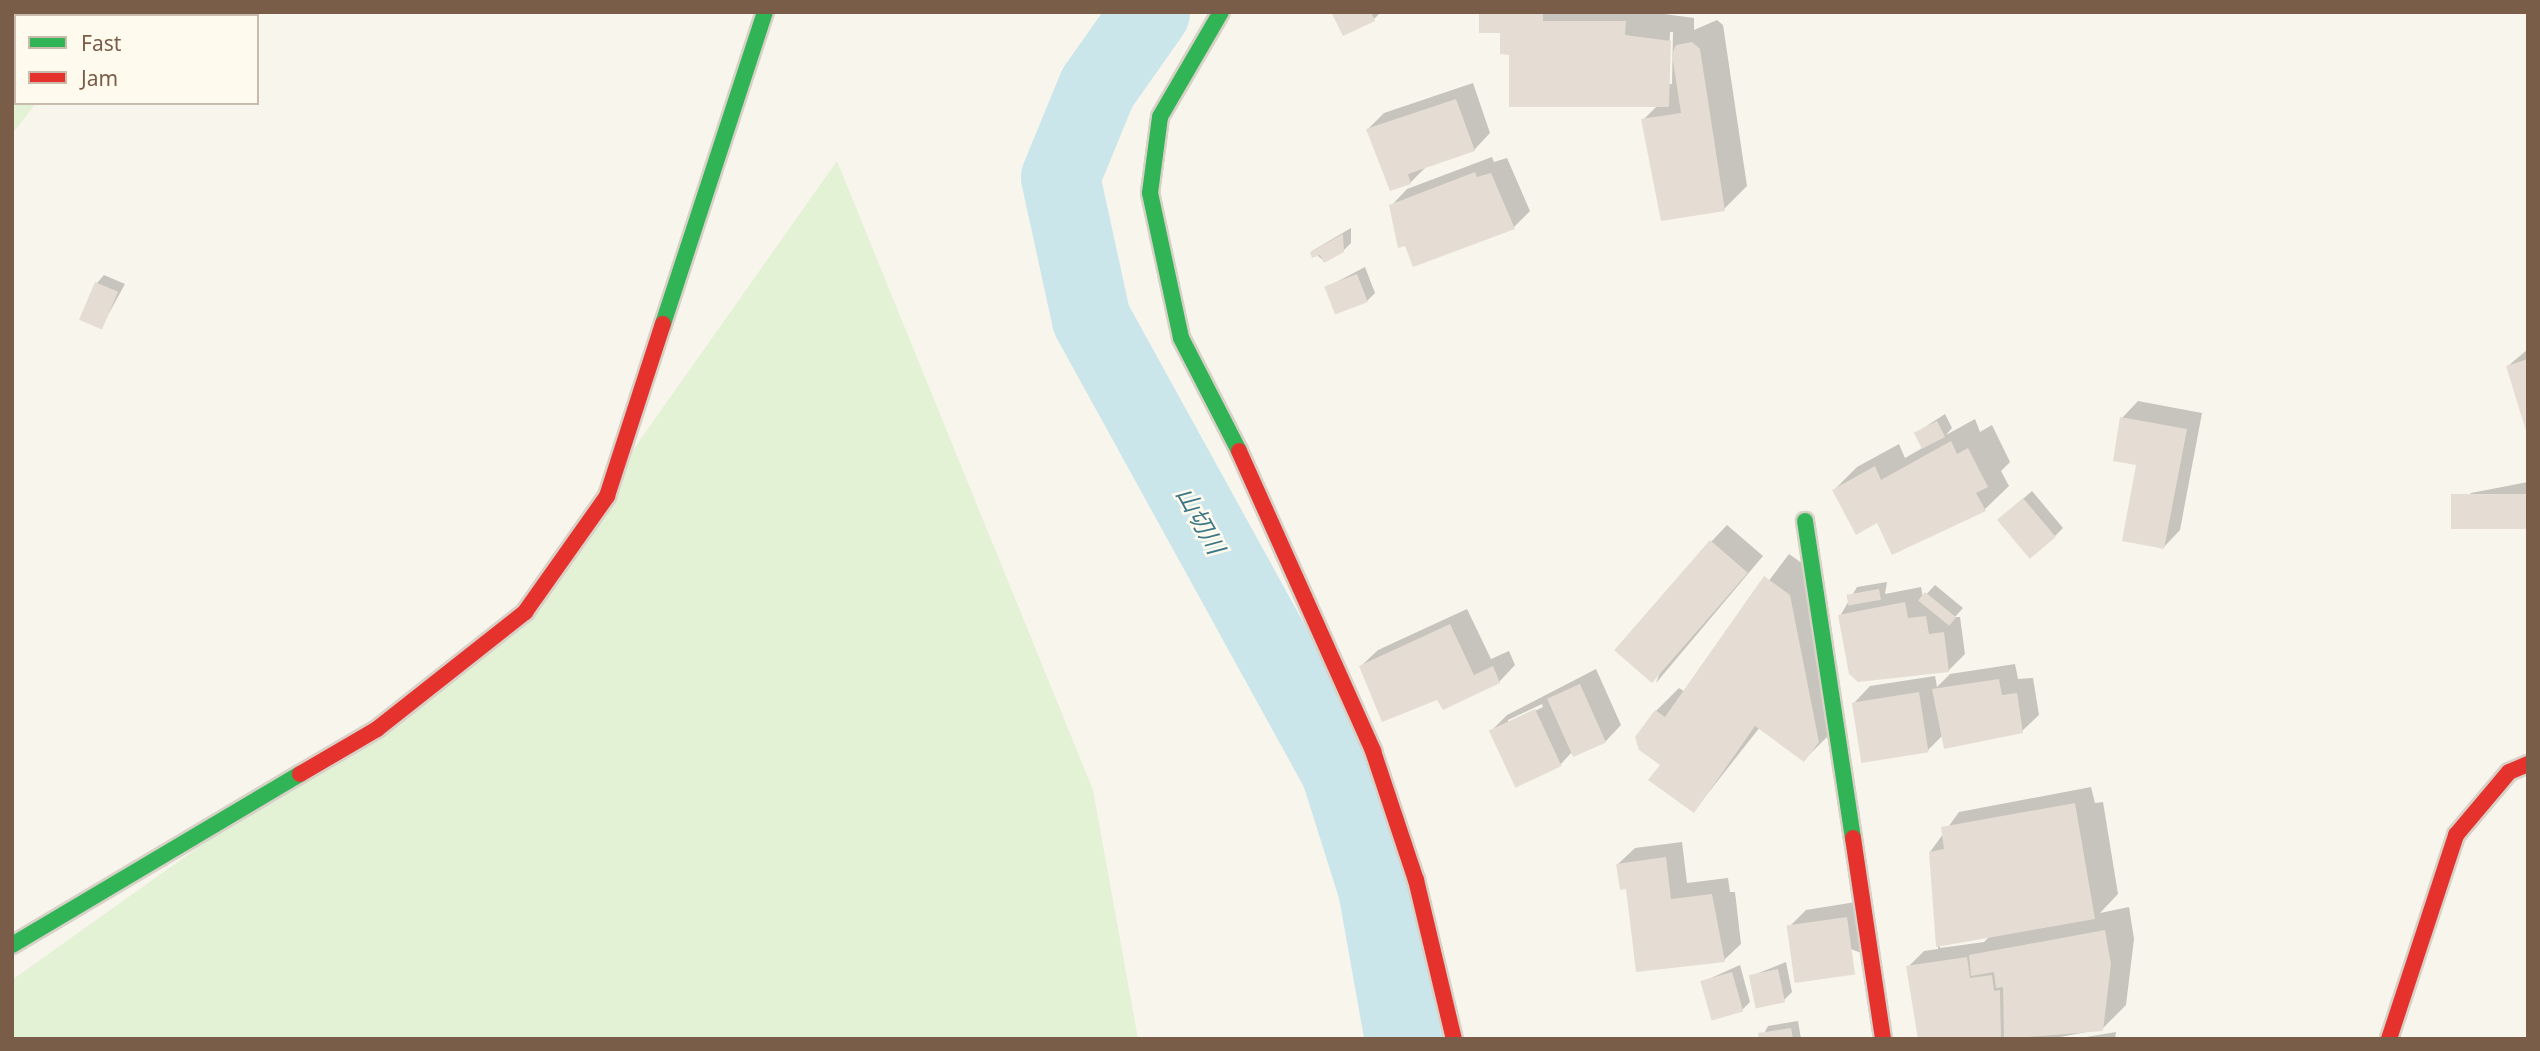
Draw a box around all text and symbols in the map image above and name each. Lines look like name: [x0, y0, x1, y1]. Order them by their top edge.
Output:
legend: [14, 14, 259, 105]
text: Fast: [81, 29, 121, 57]
text: Jam: [81, 64, 118, 92]
water label: 山切川: [1171, 482, 1231, 558]

